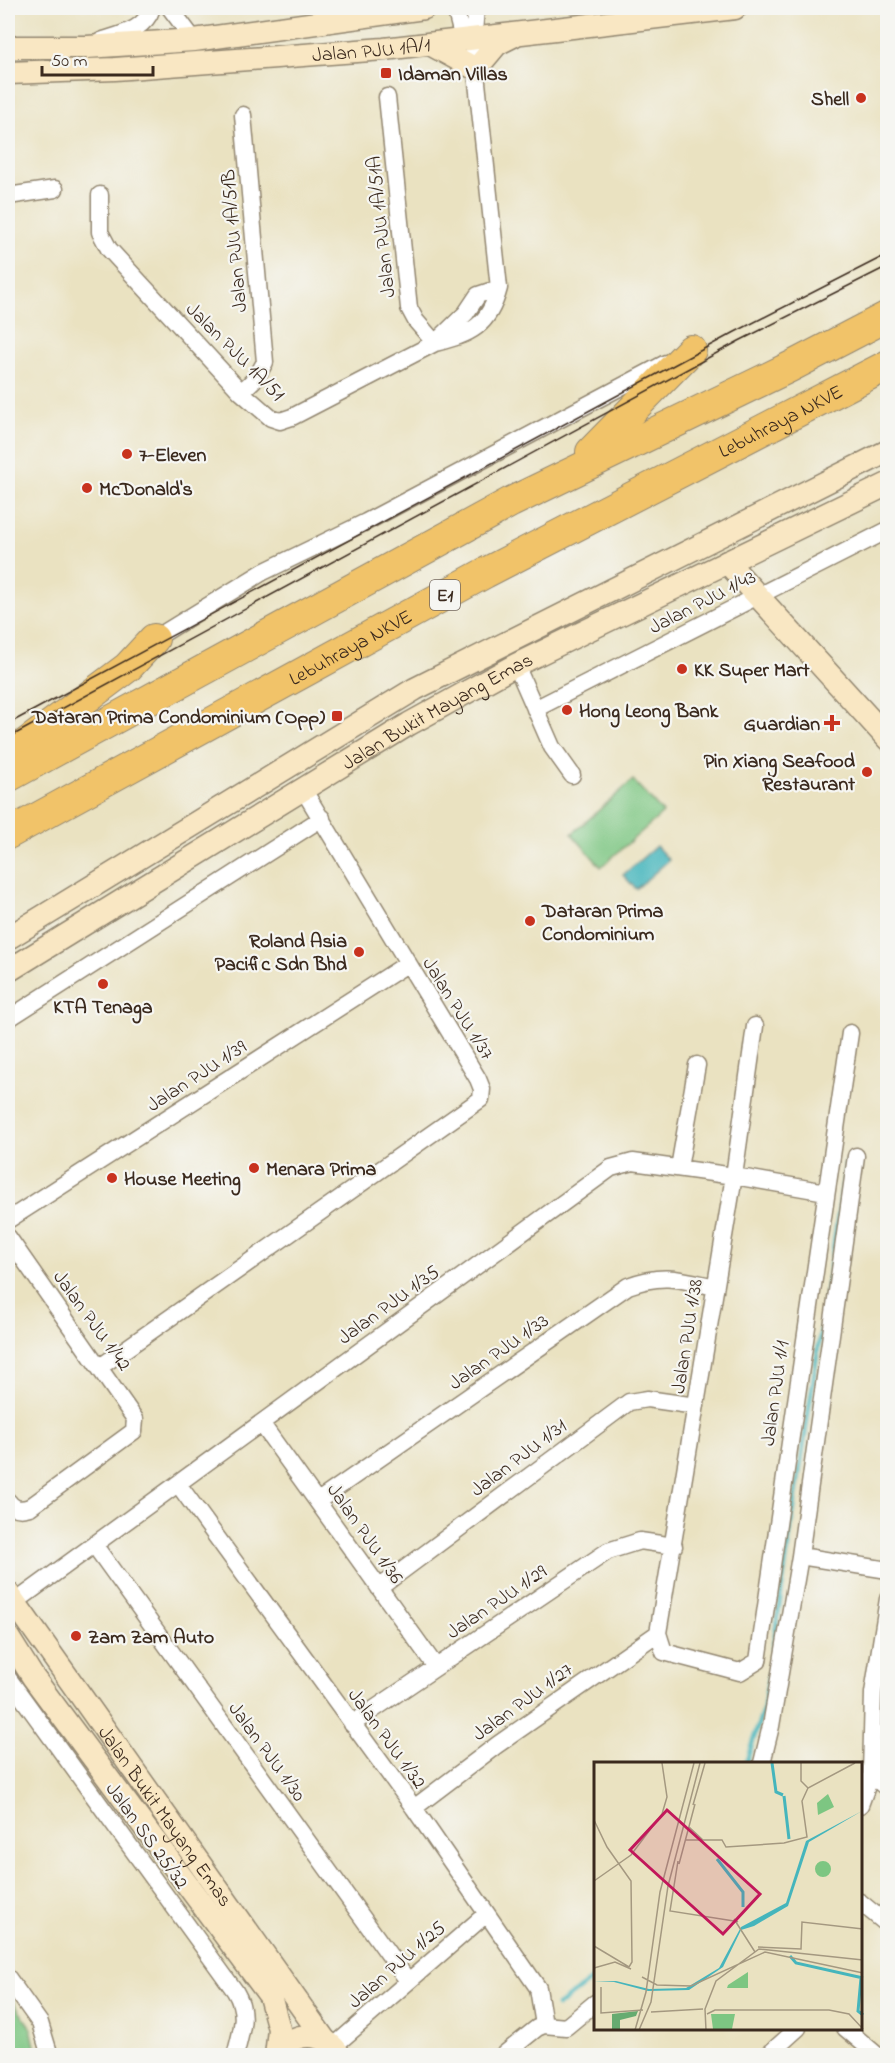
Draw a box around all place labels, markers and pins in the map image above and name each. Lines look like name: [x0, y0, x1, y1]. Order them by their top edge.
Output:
place label: Idaman Villas: [398, 61, 508, 90]
marker: Idaman Villas: [379, 66, 393, 80]
place label: Shell: [811, 86, 849, 115]
marker: Shell: [854, 91, 868, 105]
place label: 7-Eleven: [139, 442, 206, 471]
marker: 7-Eleven: [120, 447, 134, 461]
place label: McDonald's: [99, 476, 193, 505]
marker: McDonald's: [80, 481, 94, 495]
place label: KK Super Mart: [694, 657, 810, 686]
marker: KK Super Mart: [675, 662, 689, 676]
place label: Hong Leong Bank: [579, 698, 720, 728]
marker: Hong Leong Bank: [560, 703, 574, 717]
place label: Dataran Prima Condominium (Opp): [31, 704, 325, 733]
marker: Dataran Prima Condominium (Opp): [330, 709, 344, 723]
place label: Guardian: [744, 711, 820, 740]
marker: Guardian: [825, 716, 839, 730]
place label: Pin Xiang Seafood Restaurant: [704, 748, 856, 800]
marker: Pin Xiang Seafood Restaurant: [860, 765, 874, 779]
place label: Dataran Prima Condominium: [541, 898, 664, 950]
marker: Dataran Prima Condominium: [523, 914, 537, 928]
place label: Roland Asia Pacific Sdn Bhd: [215, 928, 348, 980]
marker: Roland Asia Pacific Sdn Bhd: [352, 945, 366, 959]
marker: KTA Tenaga: [96, 977, 110, 991]
place label: KTA Tenaga: [53, 994, 153, 1024]
place label: Menara Prima: [266, 1156, 376, 1185]
marker: Menara Prima: [247, 1161, 261, 1175]
place label: House Meeting: [124, 1166, 241, 1196]
marker: House Meeting: [105, 1171, 119, 1185]
place label: Zam Zam Auto: [88, 1624, 214, 1653]
marker: Zam Zam Auto: [69, 1629, 83, 1643]

